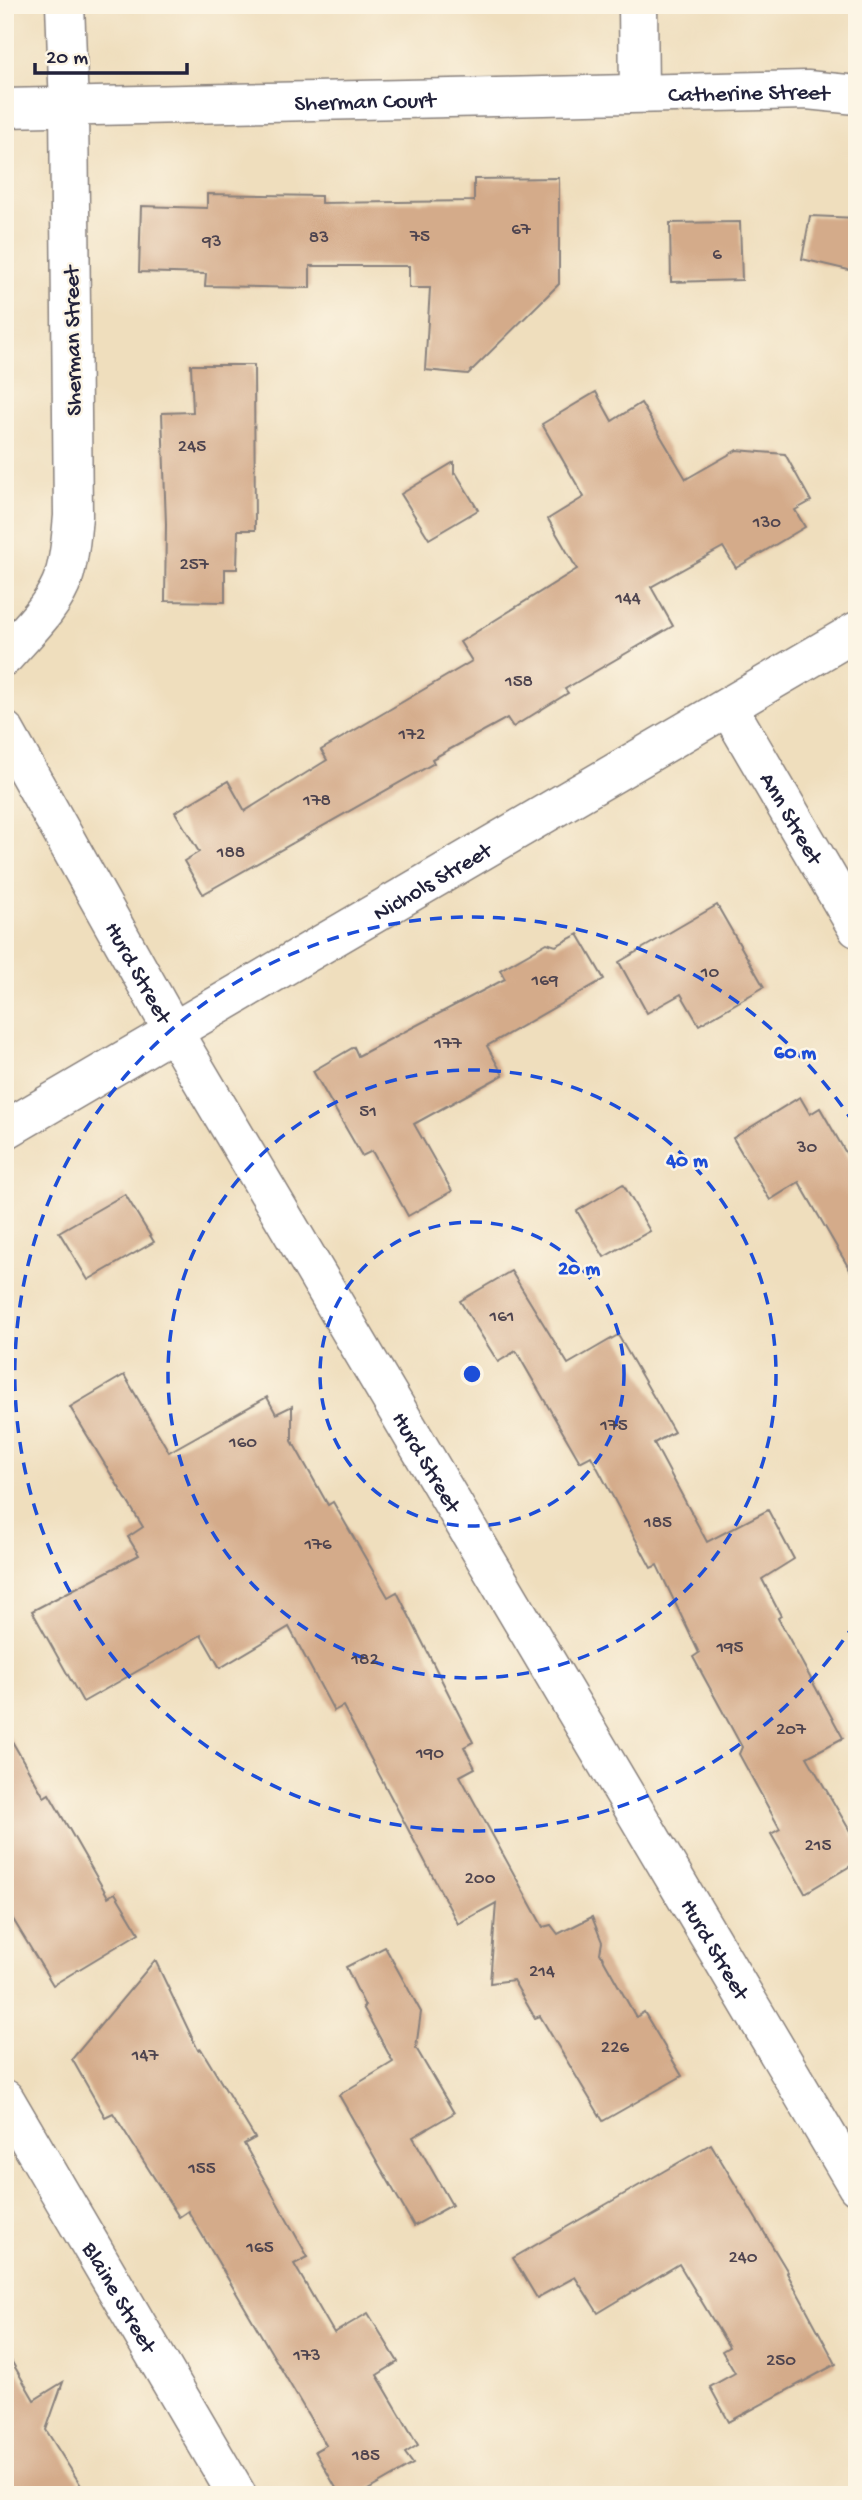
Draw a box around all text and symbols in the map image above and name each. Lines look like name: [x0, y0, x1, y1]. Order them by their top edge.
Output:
scale bar: [35, 32, 187, 76]
text: 20 m: [46, 47, 88, 72]
street label: Catherine Street: [668, 80, 832, 110]
street label: Sherman Court: [294, 88, 438, 119]
house number: 67: [511, 219, 532, 242]
house number: 75: [409, 226, 430, 249]
house number: 83: [309, 227, 329, 250]
house number: 93: [201, 231, 222, 254]
house number: 6: [712, 244, 722, 267]
street label: Sherman Street: [60, 264, 89, 416]
house number: 245: [178, 436, 206, 459]
house number: 130: [752, 512, 781, 535]
house number: 257: [179, 554, 210, 577]
house number: 144: [614, 588, 641, 611]
house number: 158: [504, 671, 533, 694]
house number: 172: [398, 724, 425, 747]
street label: Ann Street: [752, 768, 828, 872]
house number: 178: [302, 790, 331, 813]
street label: Nichols Street: [369, 837, 498, 928]
house number: 188: [216, 842, 245, 865]
street label: Hurd Street: [98, 918, 177, 1031]
house number: 10: [700, 962, 719, 985]
house number: 169: [531, 970, 559, 993]
house number: 177: [433, 1033, 463, 1056]
text: 60 m: [774, 1042, 816, 1067]
house number: 51: [359, 1101, 377, 1124]
house number: 30: [796, 1137, 818, 1160]
text: 40 m: [665, 1150, 708, 1175]
text: 20 m: [558, 1258, 600, 1283]
house number: 161: [489, 1306, 514, 1329]
centre of rings: [460, 1362, 484, 1386]
street label: Hurd Street: [385, 1408, 466, 1520]
house number: 175: [599, 1415, 628, 1438]
house number: 160: [228, 1432, 257, 1455]
house number: 185: [643, 1512, 672, 1535]
house number: 176: [303, 1534, 332, 1557]
house number: 195: [715, 1637, 744, 1660]
house number: 182: [350, 1649, 379, 1672]
house number: 207: [776, 1719, 807, 1742]
house number: 190: [415, 1743, 444, 1766]
house number: 215: [805, 1835, 831, 1858]
house number: 200: [465, 1868, 496, 1891]
street label: Hurd Street: [673, 1895, 754, 2007]
house number: 214: [529, 1961, 555, 1984]
house number: 226: [601, 2037, 629, 2060]
house number: 147: [131, 2045, 159, 2068]
house number: 155: [187, 2158, 216, 2181]
street label: Blaine Street: [74, 2237, 162, 2360]
house number: 165: [245, 2237, 274, 2260]
house number: 240: [728, 2247, 758, 2270]
house number: 173: [292, 2345, 321, 2368]
house number: 250: [766, 2350, 796, 2373]
house number: 185: [351, 2445, 380, 2468]

